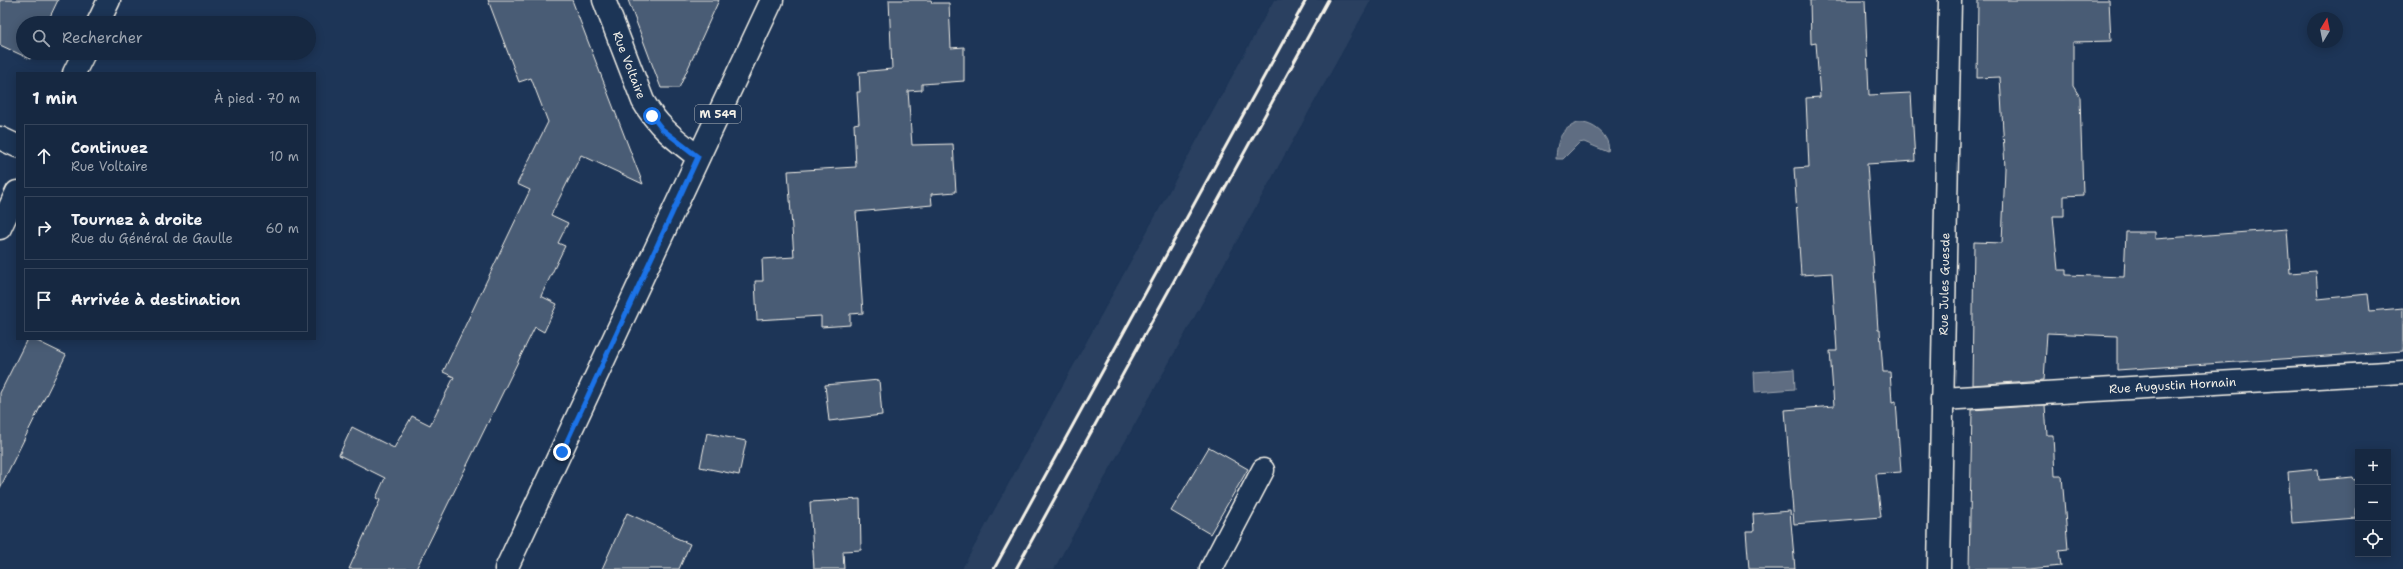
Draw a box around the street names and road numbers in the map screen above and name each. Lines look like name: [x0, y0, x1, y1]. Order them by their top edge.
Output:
street label: Rue Voltaire: [609, 29, 650, 102]
road number: M 549: [695, 105, 741, 123]
street label: Rue Jules Guesde: [1936, 232, 1954, 336]
street label: Rue Augustin Hornain: [2109, 374, 2237, 397]

